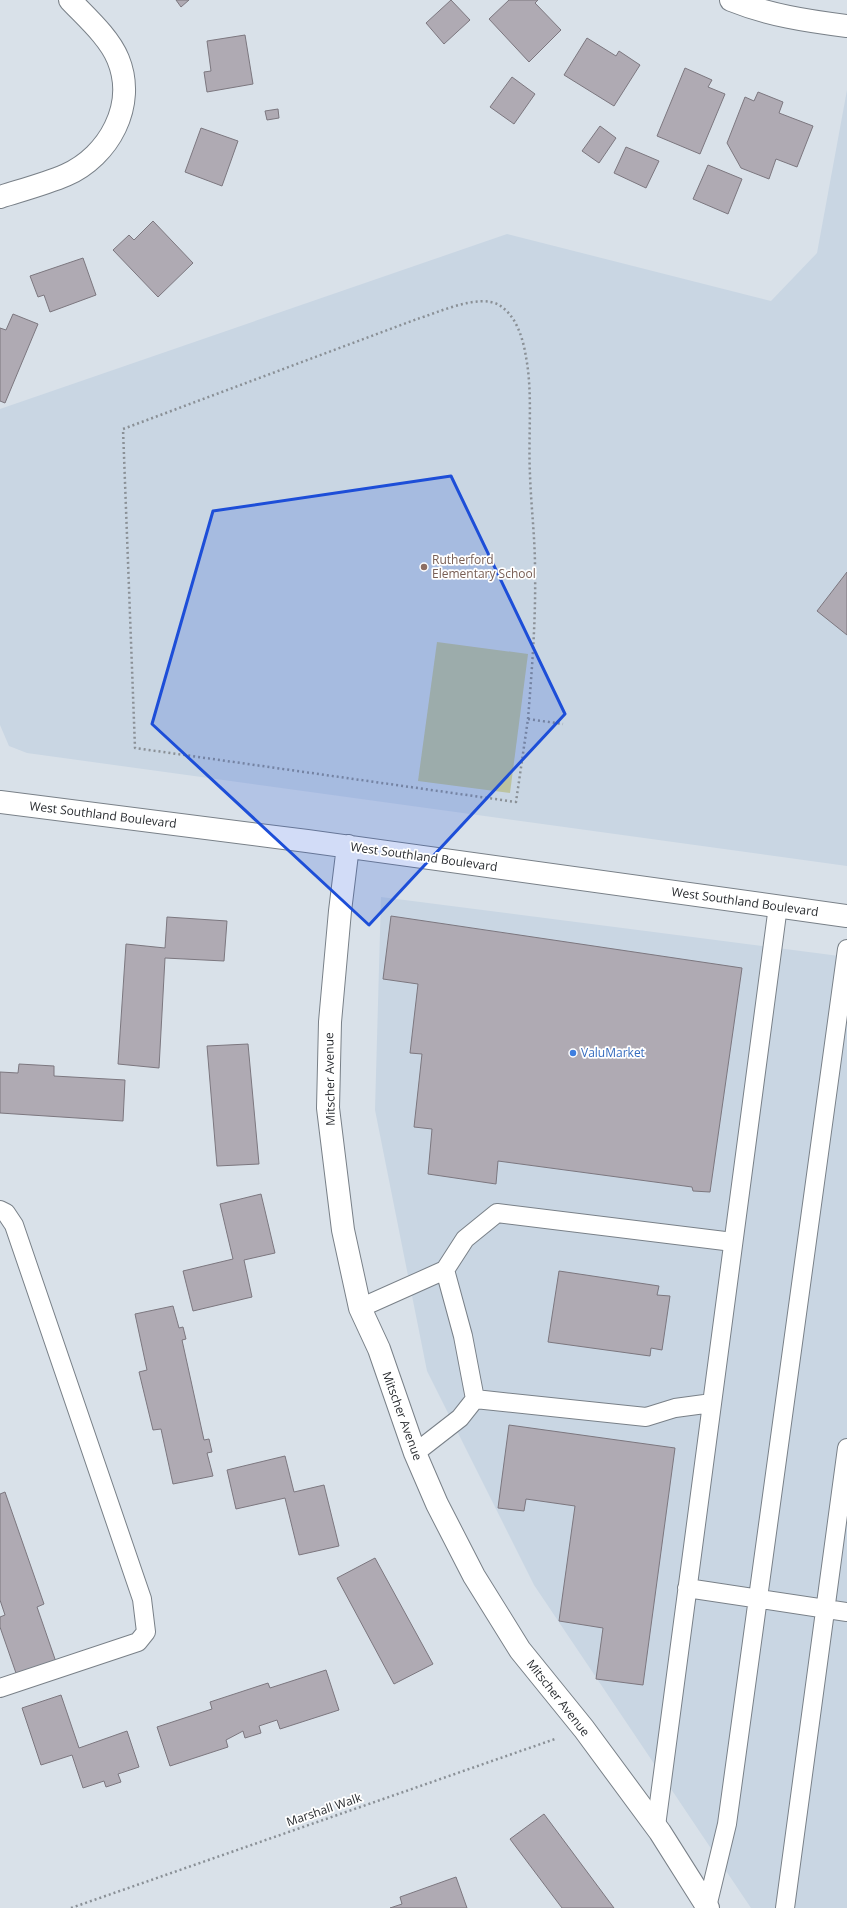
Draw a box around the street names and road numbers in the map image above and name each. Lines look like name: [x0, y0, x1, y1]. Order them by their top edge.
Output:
street label: West Southland Boulevard: [28, 797, 178, 832]
street label: West Southland Boulevard: [349, 838, 499, 875]
street label: West Southland Boulevard: [670, 883, 820, 920]
street label: Mitscher Avenue: [320, 1032, 339, 1126]
street label: Mitscher Avenue: [378, 1369, 427, 1463]
street label: Mitscher Avenue: [523, 1656, 594, 1740]
street label: Marshall Walk: [284, 1789, 364, 1830]

